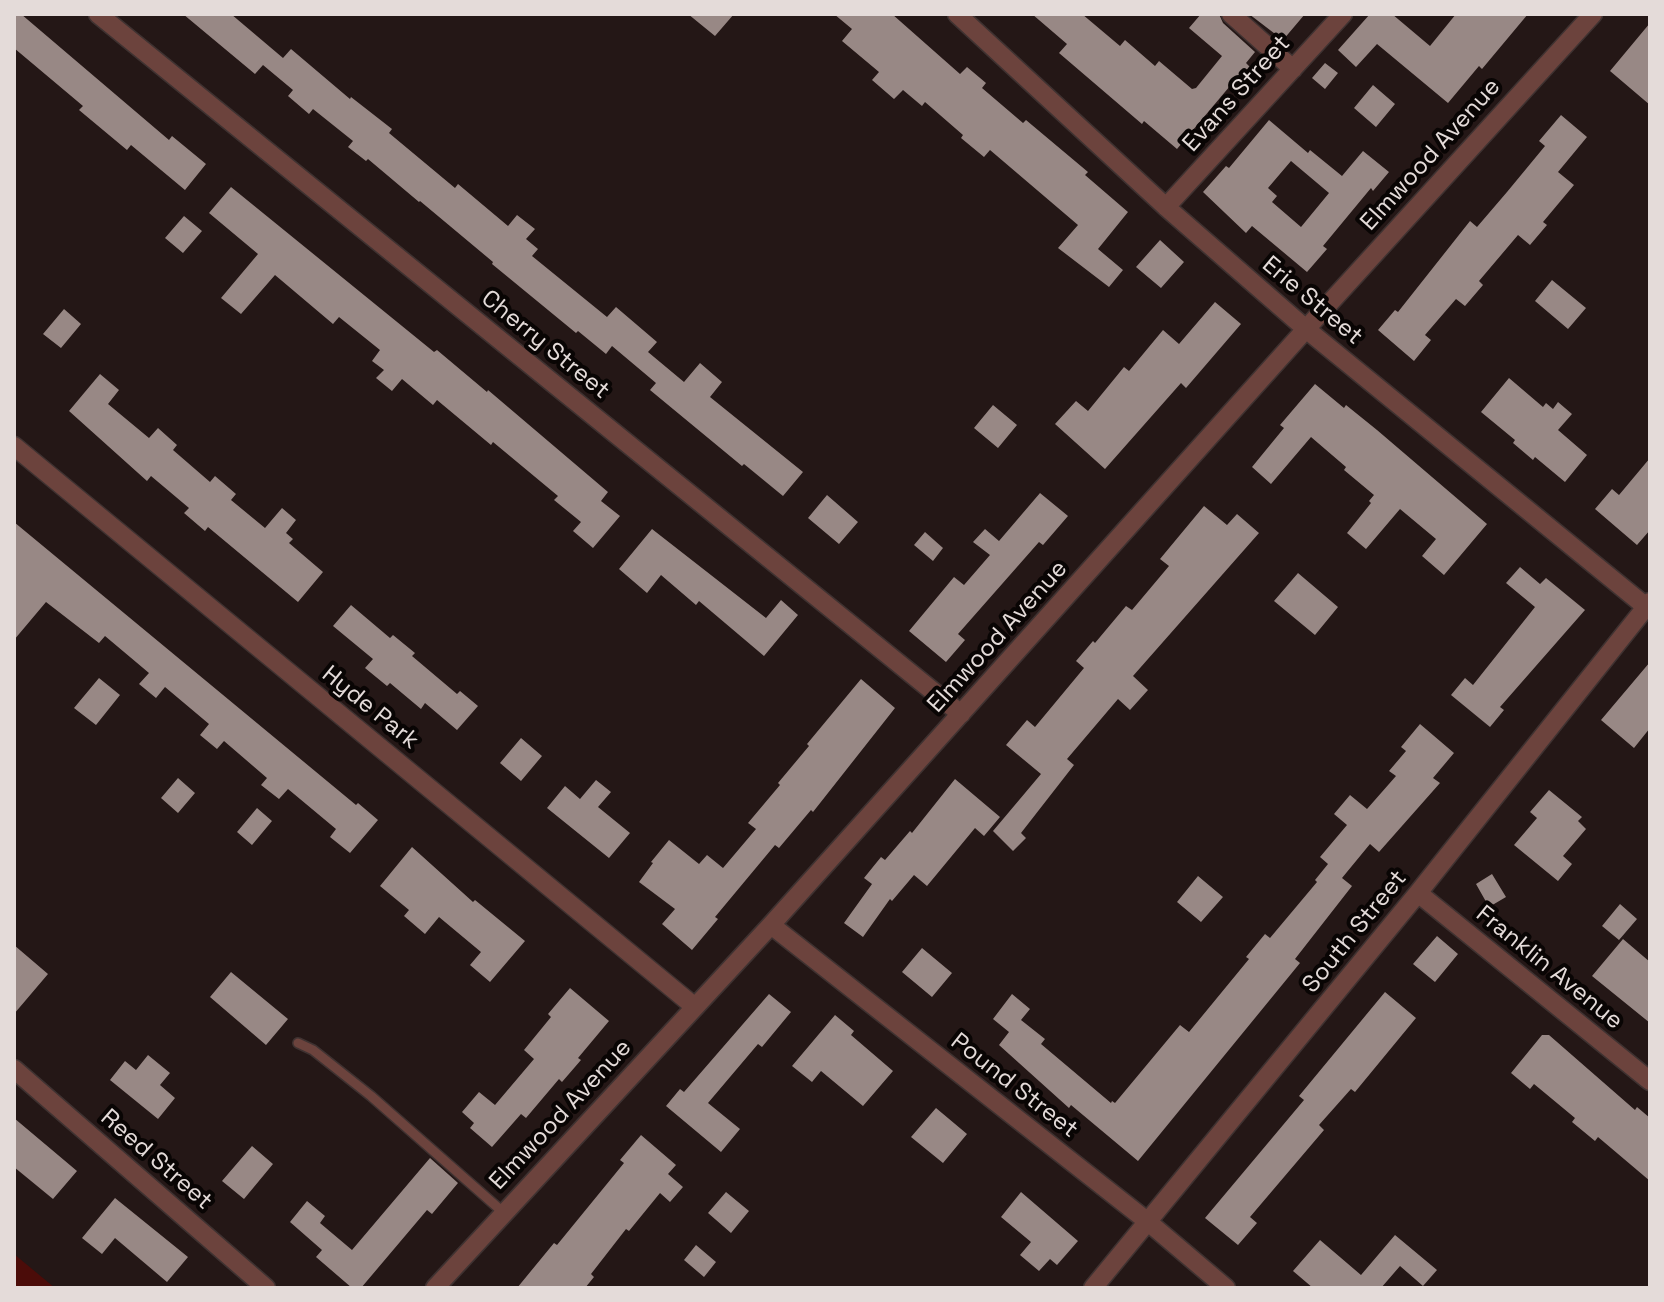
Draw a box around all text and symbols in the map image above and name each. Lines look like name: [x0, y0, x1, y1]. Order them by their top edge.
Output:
street label: Evans Street: [1177, 30, 1297, 158]
street label: Elmwood Avenue: [1355, 73, 1507, 237]
street label: Erie Street: [1256, 251, 1368, 351]
street label: Cherry Street: [475, 285, 615, 405]
street label: Elmwood Avenue: [922, 555, 1074, 719]
street label: Hyde Park: [316, 660, 424, 756]
street label: South Street: [1297, 865, 1413, 999]
street label: Franklin Avenue: [1470, 900, 1628, 1036]
street label: Pound Street: [945, 1027, 1083, 1145]
street label: Elmwood Avenue: [484, 1034, 638, 1196]
street label: Reed Street: [94, 1104, 218, 1216]

